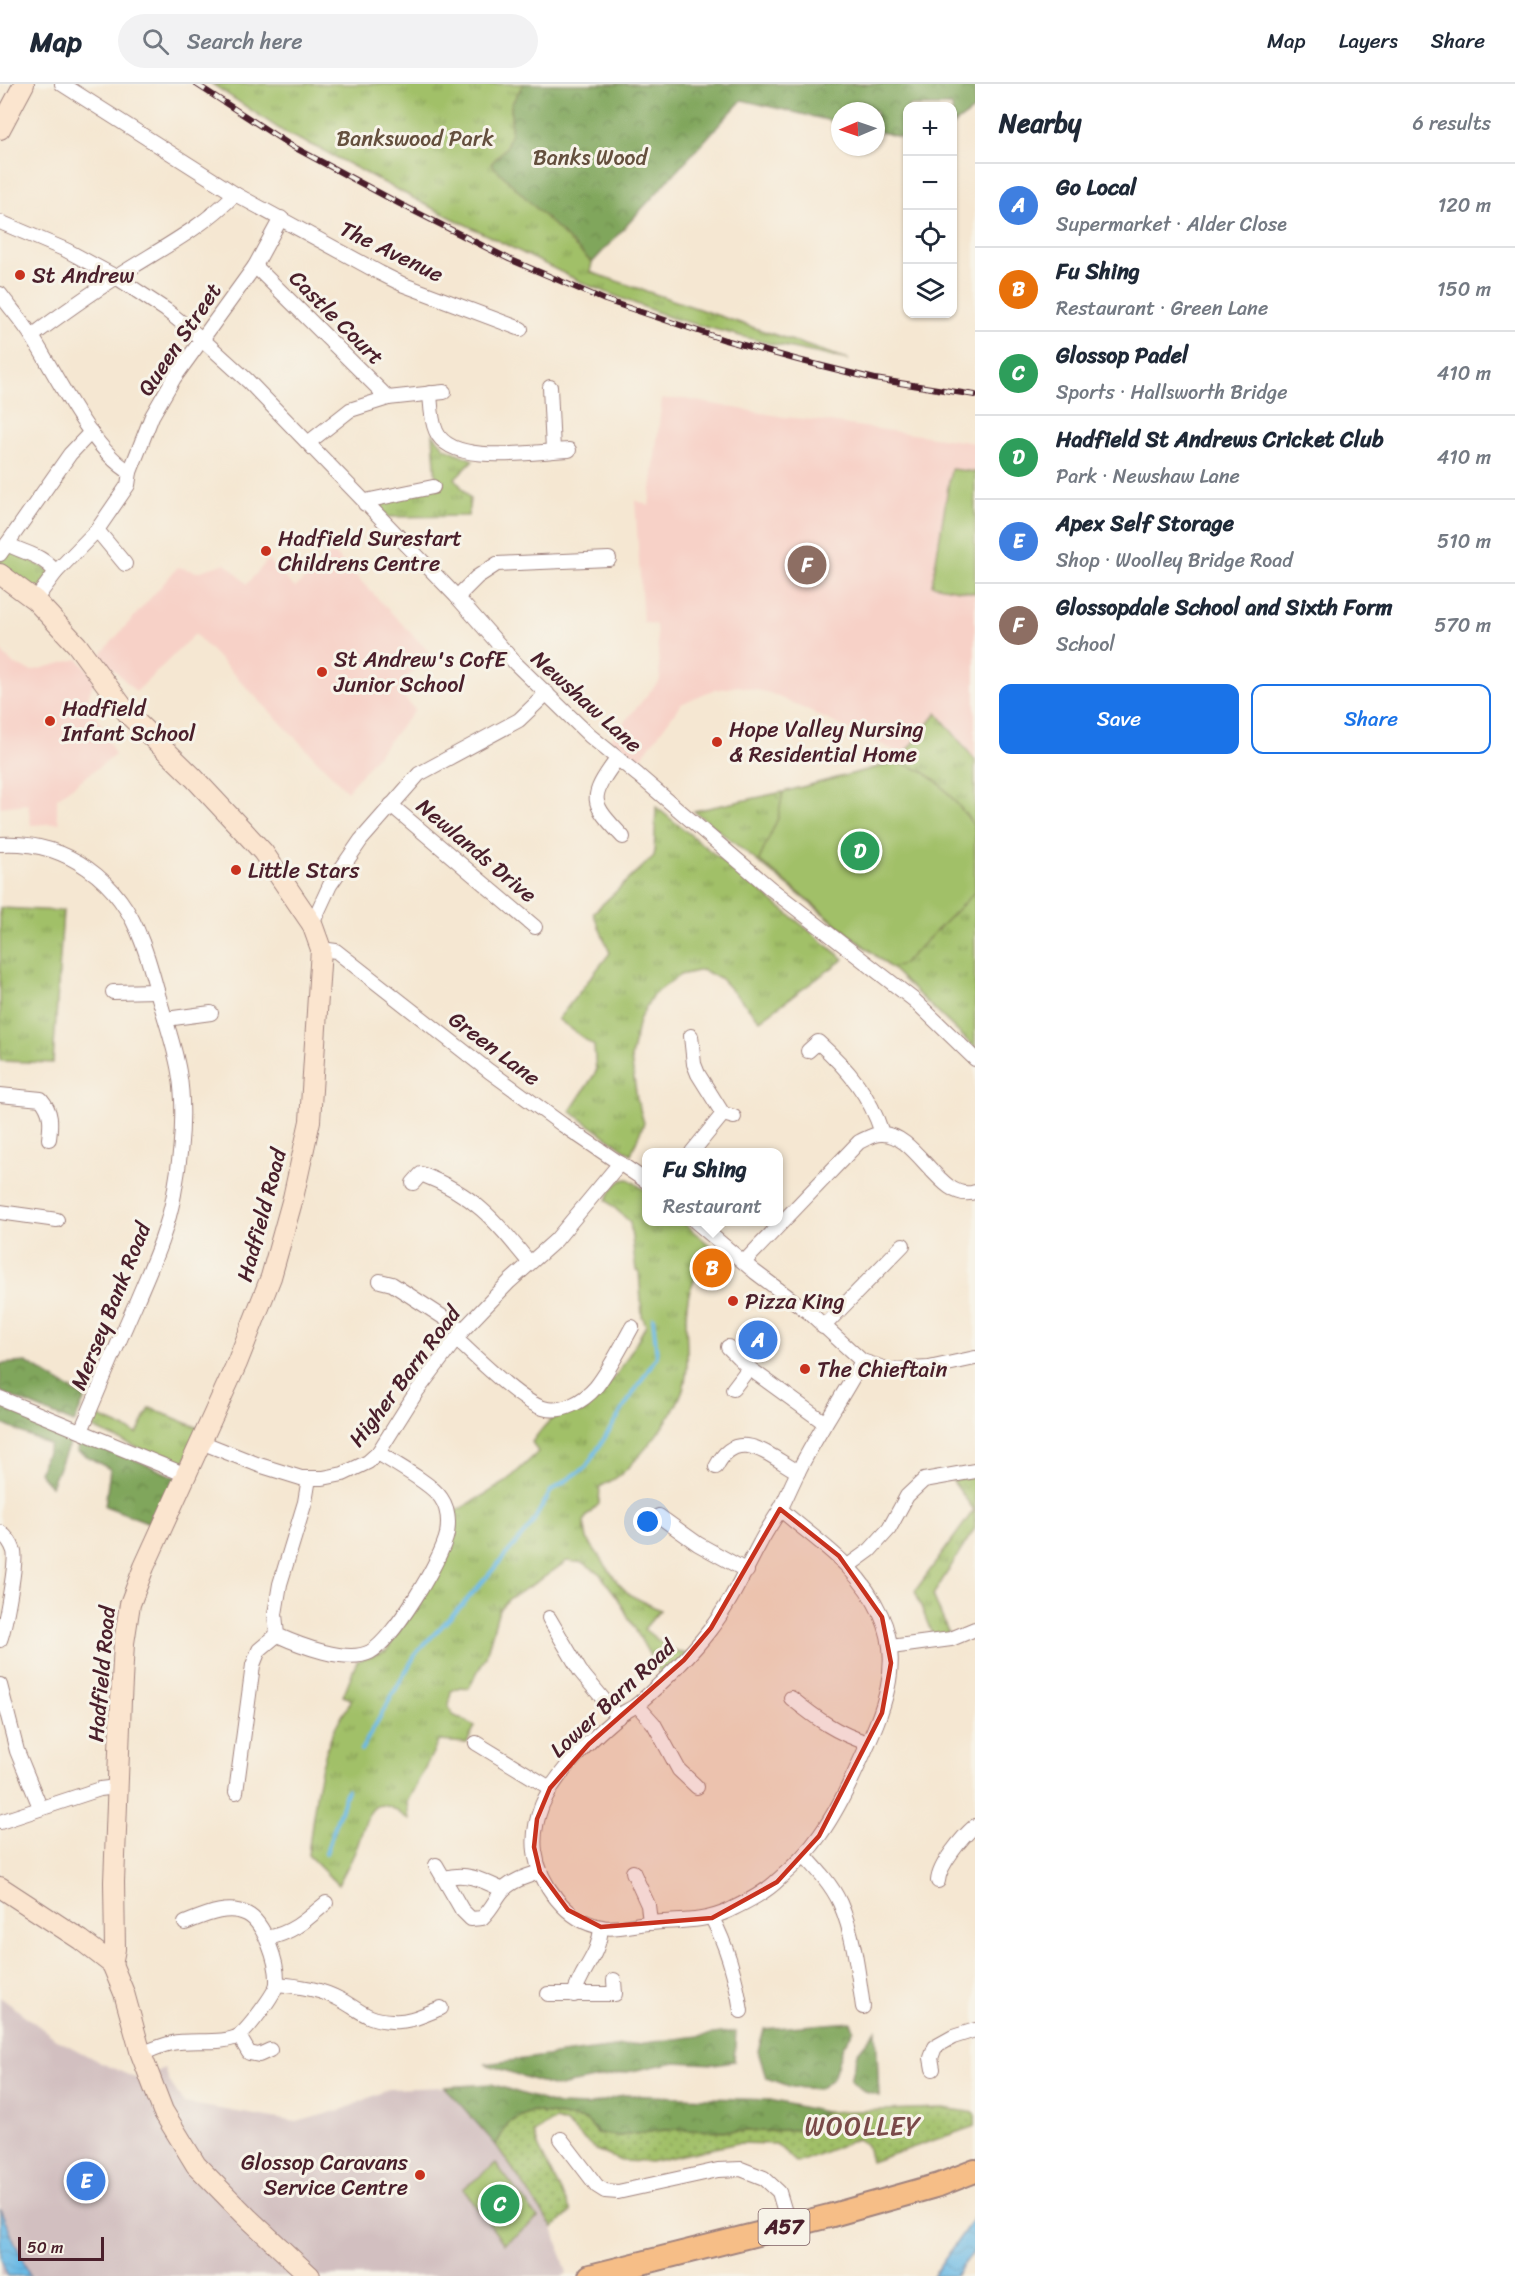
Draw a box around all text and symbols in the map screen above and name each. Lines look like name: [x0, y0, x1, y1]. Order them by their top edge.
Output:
search box: [118, 14, 538, 68]
text: Map: [30, 17, 82, 66]
text: Search here: [187, 22, 303, 61]
text: Map: [1267, 22, 1306, 60]
text: Layers: [1339, 22, 1398, 60]
text: Share: [1431, 22, 1485, 60]
icon: search: [139, 25, 172, 58]
text: Nearby: [999, 100, 1081, 146]
north arrow: [831, 102, 885, 156]
map controls: [903, 102, 957, 318]
button: +: [903, 102, 957, 156]
text: 6 results: [1412, 106, 1491, 141]
park label: Bankswood Park: [336, 119, 494, 158]
park label: Banks Wood: [533, 138, 648, 177]
button: −: [903, 156, 957, 210]
text: Go Local: [1056, 168, 1136, 207]
text: A: [1012, 188, 1025, 223]
text: 120 m: [1438, 188, 1491, 223]
text: Supermarket · Alder Close: [1056, 207, 1287, 242]
street label: The Avenue: [333, 209, 451, 293]
button: locate: [903, 210, 957, 264]
text: Fu Shing: [1056, 252, 1140, 291]
place label: St Andrew: [32, 256, 135, 295]
street label: Castle Court: [279, 260, 394, 375]
button: layers: [903, 264, 957, 318]
marker: St Andrew: [13, 268, 27, 282]
text: B: [1012, 272, 1025, 307]
text: 150 m: [1437, 272, 1491, 307]
street label: Queen Street: [127, 274, 232, 404]
text: Restaurant · Green Lane: [1056, 291, 1268, 326]
text: Glossop Padel: [1056, 336, 1188, 375]
text: C: [1012, 356, 1025, 391]
text: 410 m: [1437, 356, 1491, 391]
text: Sports · Hallsworth Bridge: [1056, 375, 1287, 410]
text: Hadfield St Andrews Cricket Club: [1056, 420, 1384, 459]
text: D: [1013, 440, 1024, 475]
text: 410 m: [1437, 440, 1491, 475]
text: Park · Newshaw Lane: [1056, 459, 1240, 494]
text: Apex Self Storage: [1056, 504, 1234, 543]
place label: Hadfield Surestart Childrens Centre: [278, 519, 462, 583]
text: E: [1013, 524, 1024, 559]
text: 510 m: [1437, 524, 1491, 559]
pin: F: [788, 542, 826, 588]
text: Shop · Woolley Bridge Road: [1056, 543, 1293, 578]
marker: Hadfield Surestart Childrens Centre: [259, 544, 273, 558]
text: Glossopdale School and Sixth Form: [1056, 588, 1392, 627]
text: F: [1013, 608, 1024, 643]
text: 570 m: [1434, 608, 1491, 643]
text: School: [1056, 627, 1115, 662]
place label: St Andrew's CofE Junior School: [333, 640, 508, 704]
street label: Newshaw Lane: [522, 640, 652, 763]
marker: St Andrew's CofE Junior School: [315, 665, 329, 679]
button: Save: [999, 684, 1239, 754]
button: Share: [1251, 684, 1491, 754]
place label: Hadfield Infant School: [61, 689, 196, 753]
place label: Hope Valley Nursing & Residential Home: [729, 710, 924, 774]
marker: Hadfield Infant School: [43, 714, 57, 728]
marker: Hope Valley Nursing & Residential Home: [710, 735, 724, 749]
street label: Newlands Drive: [407, 788, 546, 913]
pin: D: [840, 828, 880, 873]
place label: Little Stars: [248, 851, 360, 890]
marker: Little Stars: [229, 863, 243, 877]
street label: Green Lane: [440, 1001, 549, 1096]
street label: Hadfield Road: [225, 1143, 298, 1286]
popup: [642, 1148, 783, 1226]
text: Fu Shing: [663, 1150, 747, 1189]
text: Restaurant: [663, 1189, 762, 1224]
street label: Mersey Bank Road: [59, 1215, 162, 1396]
pin: B: [692, 1246, 732, 1290]
place label: Pizza King: [745, 1282, 845, 1321]
marker: Pizza King: [726, 1294, 740, 1308]
street label: Higher Barn Road: [338, 1296, 472, 1456]
pin: A: [738, 1318, 777, 1362]
place label: The Chieftain: [817, 1350, 947, 1389]
marker: The Chieftain: [798, 1362, 812, 1376]
your location: [633, 1507, 662, 1536]
street label: Hadfield Road: [76, 1603, 127, 1744]
street label: Lower Barn Road: [540, 1628, 686, 1768]
district label: WOOLLEY: [804, 2103, 922, 2149]
place label: Glossop Caravans Service Centre: [241, 2143, 409, 2207]
pin: E: [66, 2158, 106, 2204]
marker: Glossop Caravans Service Centre: [413, 2168, 427, 2182]
pin: C: [480, 2182, 520, 2226]
road number: A57: [758, 2209, 810, 2245]
text: 50 m: [27, 2233, 63, 2262]
scale bar: [18, 2234, 104, 2262]

